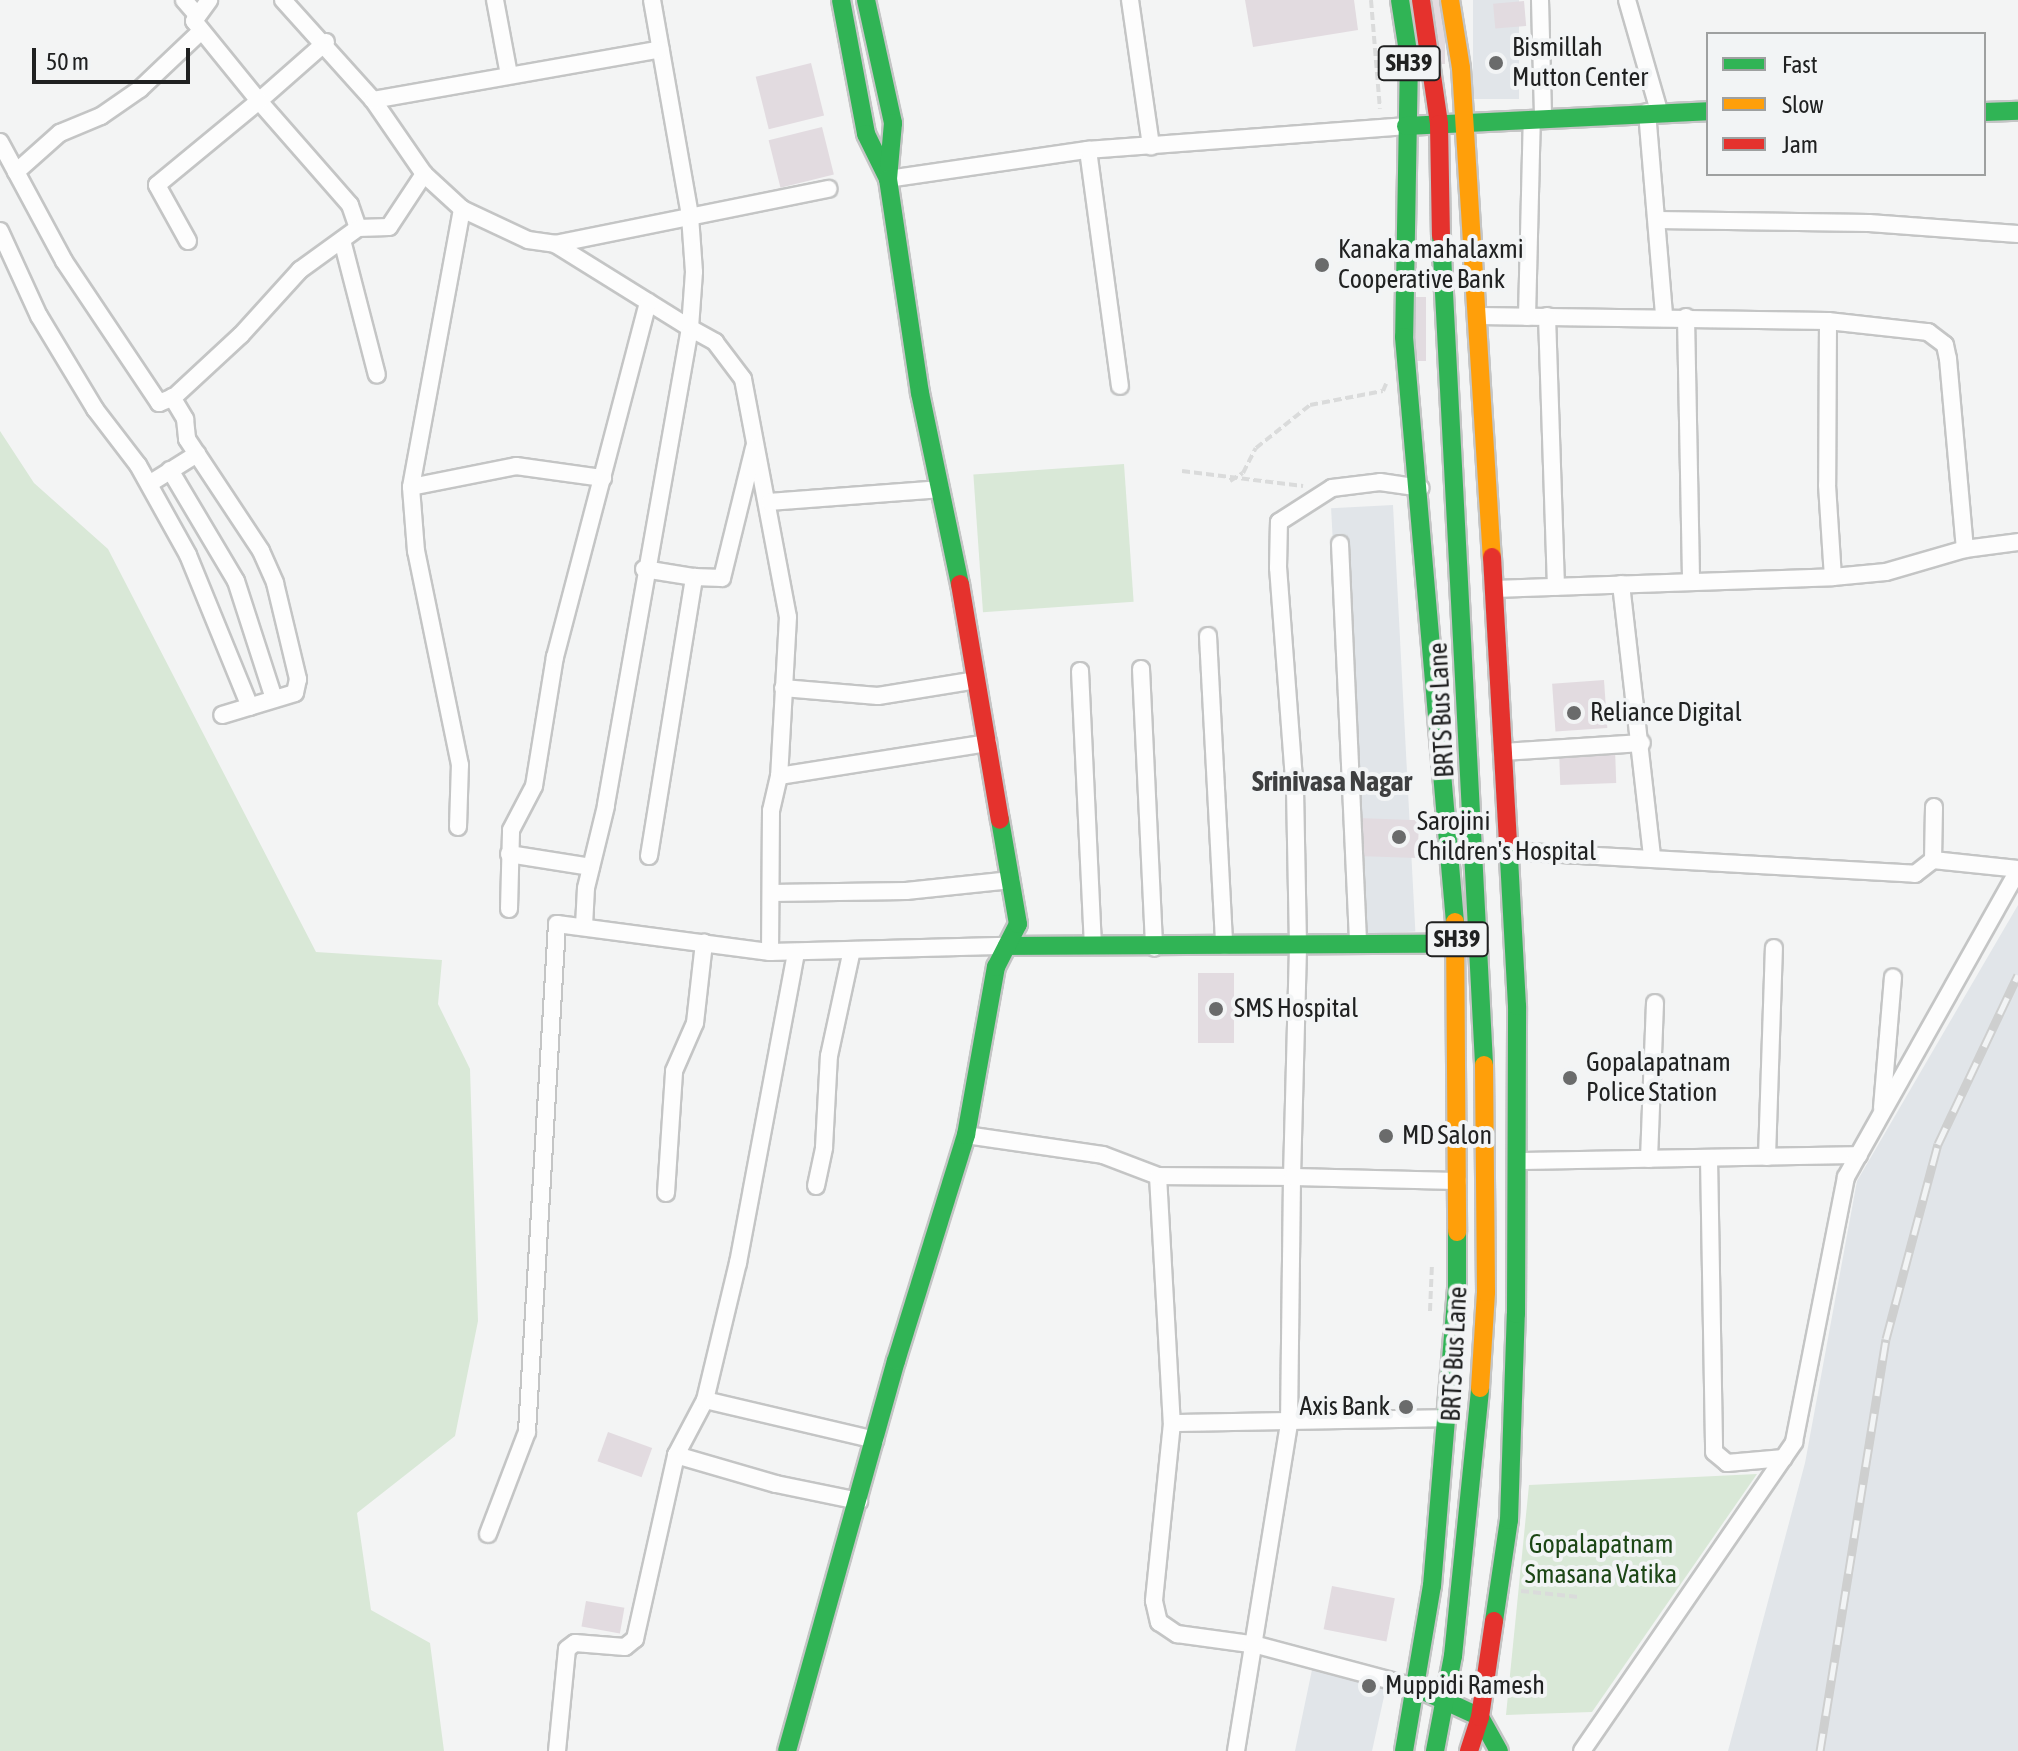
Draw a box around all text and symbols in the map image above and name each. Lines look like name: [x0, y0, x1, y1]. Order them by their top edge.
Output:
scale bar: [36, 32, 194, 82]
place label: Bismillah Mutton Center: [1512, 32, 1648, 94]
legend: [1706, 32, 1986, 176]
road number: SH39: [1377, 43, 1441, 83]
text: 50 m: [46, 48, 89, 75]
text: Fast: [1782, 51, 1818, 78]
marker: Bismillah Mutton Center: [1487, 54, 1505, 72]
text: Slow: [1782, 91, 1824, 118]
text: Jam: [1782, 131, 1818, 158]
place label: Kanaka mahalaxmi Cooperative Bank: [1338, 234, 1524, 296]
marker: Kanaka mahalaxmi Cooperative Bank: [1313, 256, 1331, 274]
street label: BRTS Bus Lane: [1423, 642, 1461, 778]
place label: Reliance Digital: [1590, 697, 1742, 729]
marker: Reliance Digital: [1565, 704, 1583, 722]
district label: Srinivasa Nagar: [1252, 764, 1412, 798]
place label: Sarojini Children's Hospital: [1417, 806, 1596, 868]
marker: Sarojini Children's Hospital: [1388, 826, 1410, 848]
road number: SH39: [1425, 919, 1489, 959]
place label: SMS Hospital: [1234, 993, 1358, 1025]
marker: SMS Hospital: [1205, 998, 1227, 1020]
place label: Gopalapatnam Police Station: [1586, 1047, 1731, 1108]
marker: Gopalapatnam Police Station: [1561, 1069, 1579, 1087]
place label: MD Salon: [1402, 1120, 1492, 1152]
marker: MD Salon: [1377, 1127, 1395, 1145]
street label: BRTS Bus Lane: [1436, 1286, 1474, 1422]
place label: Axis Bank: [1300, 1391, 1390, 1423]
marker: Axis Bank: [1397, 1398, 1415, 1416]
park label: Gopalapatnam Smasana Vatika: [1525, 1529, 1677, 1590]
place label: Muppidi Ramesh: [1385, 1670, 1545, 1702]
marker: Muppidi Ramesh: [1360, 1677, 1378, 1695]

